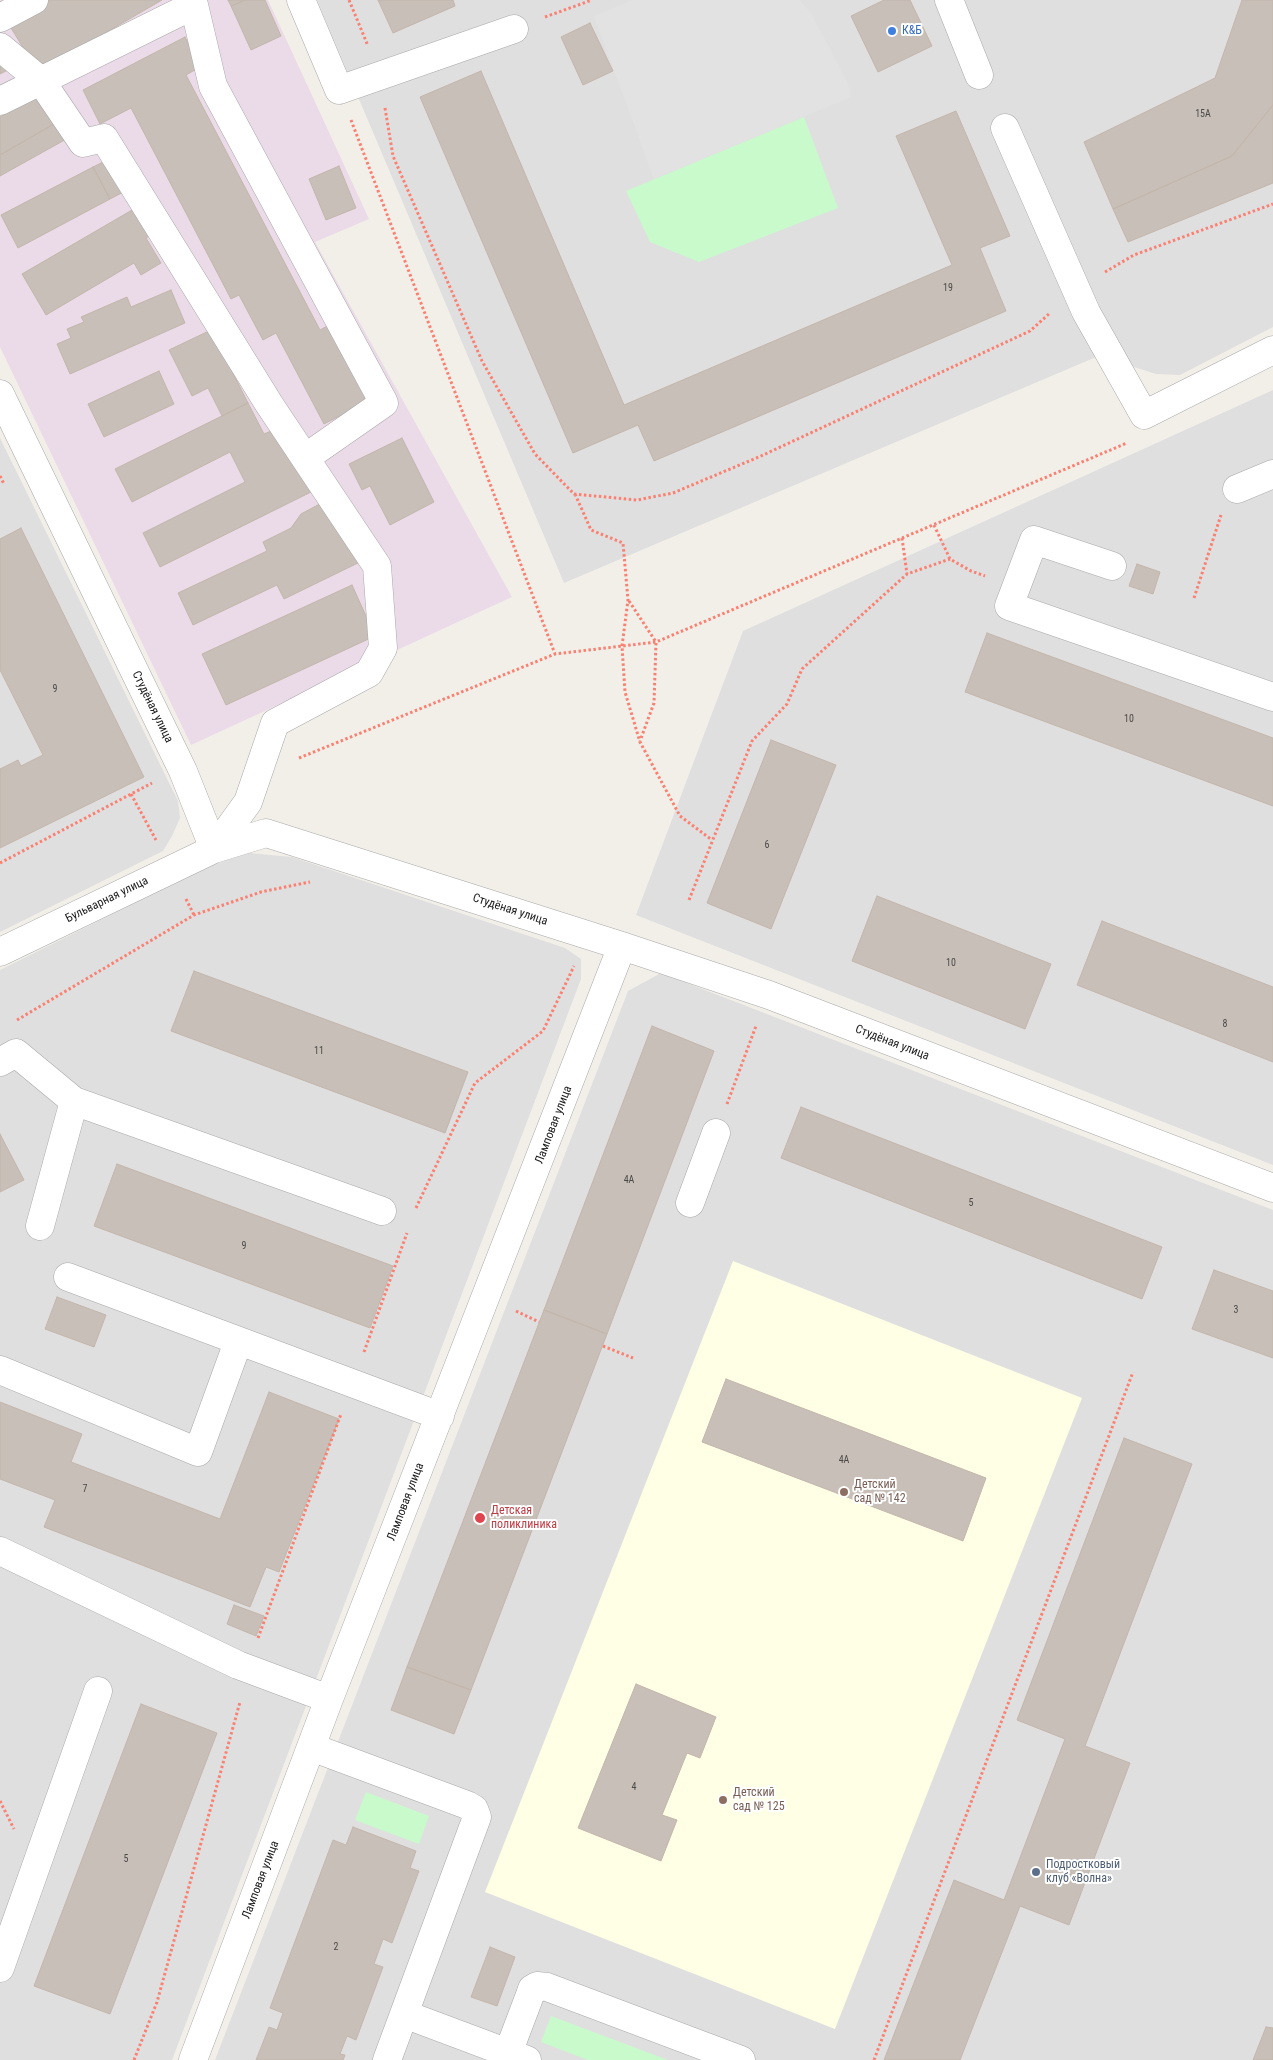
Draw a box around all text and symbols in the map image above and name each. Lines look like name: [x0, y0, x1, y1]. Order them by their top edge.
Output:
place label: К&Б: [902, 24, 922, 38]
marker: К&Б: [886, 25, 898, 37]
house number: 15А: [1195, 108, 1211, 120]
house number: 19: [943, 282, 953, 294]
street label: Студёная улица: [128, 669, 176, 745]
house number: 9: [53, 683, 57, 695]
house number: 10: [1124, 713, 1134, 725]
house number: 6: [765, 839, 769, 851]
street label: Бульварная улица: [63, 874, 151, 926]
street label: Студёная улица: [471, 891, 549, 929]
house number: 10: [946, 957, 956, 969]
house number: 8: [1223, 1018, 1227, 1030]
street label: Студёная улица: [853, 1022, 931, 1064]
house number: 11: [314, 1045, 324, 1057]
street label: Ламповая улица: [533, 1084, 575, 1166]
house number: 4А: [624, 1174, 634, 1186]
house number: 5: [969, 1197, 973, 1209]
house number: 9: [242, 1240, 246, 1252]
house number: 3: [1234, 1304, 1238, 1316]
house number: 4А: [839, 1454, 849, 1466]
street label: Ламповая улица: [385, 1461, 427, 1543]
place label: Детский сад № 142: [854, 1478, 906, 1506]
house number: 7: [83, 1483, 87, 1495]
marker: Детский сад № 142: [838, 1486, 850, 1498]
place label: Детская поликлиника: [491, 1504, 557, 1532]
marker: Детская поликлиника: [473, 1511, 487, 1525]
house number: 4: [632, 1781, 636, 1793]
place label: Детский сад № 125: [733, 1786, 785, 1814]
marker: Детский сад № 125: [717, 1794, 729, 1806]
street label: Ламповая улица: [240, 1839, 282, 1921]
house number: 5: [124, 1853, 128, 1865]
place label: Подростковый клуб «Волна»: [1046, 1858, 1120, 1886]
marker: Подростковый клуб «Волна»: [1030, 1866, 1042, 1878]
house number: 2: [334, 1941, 338, 1953]

